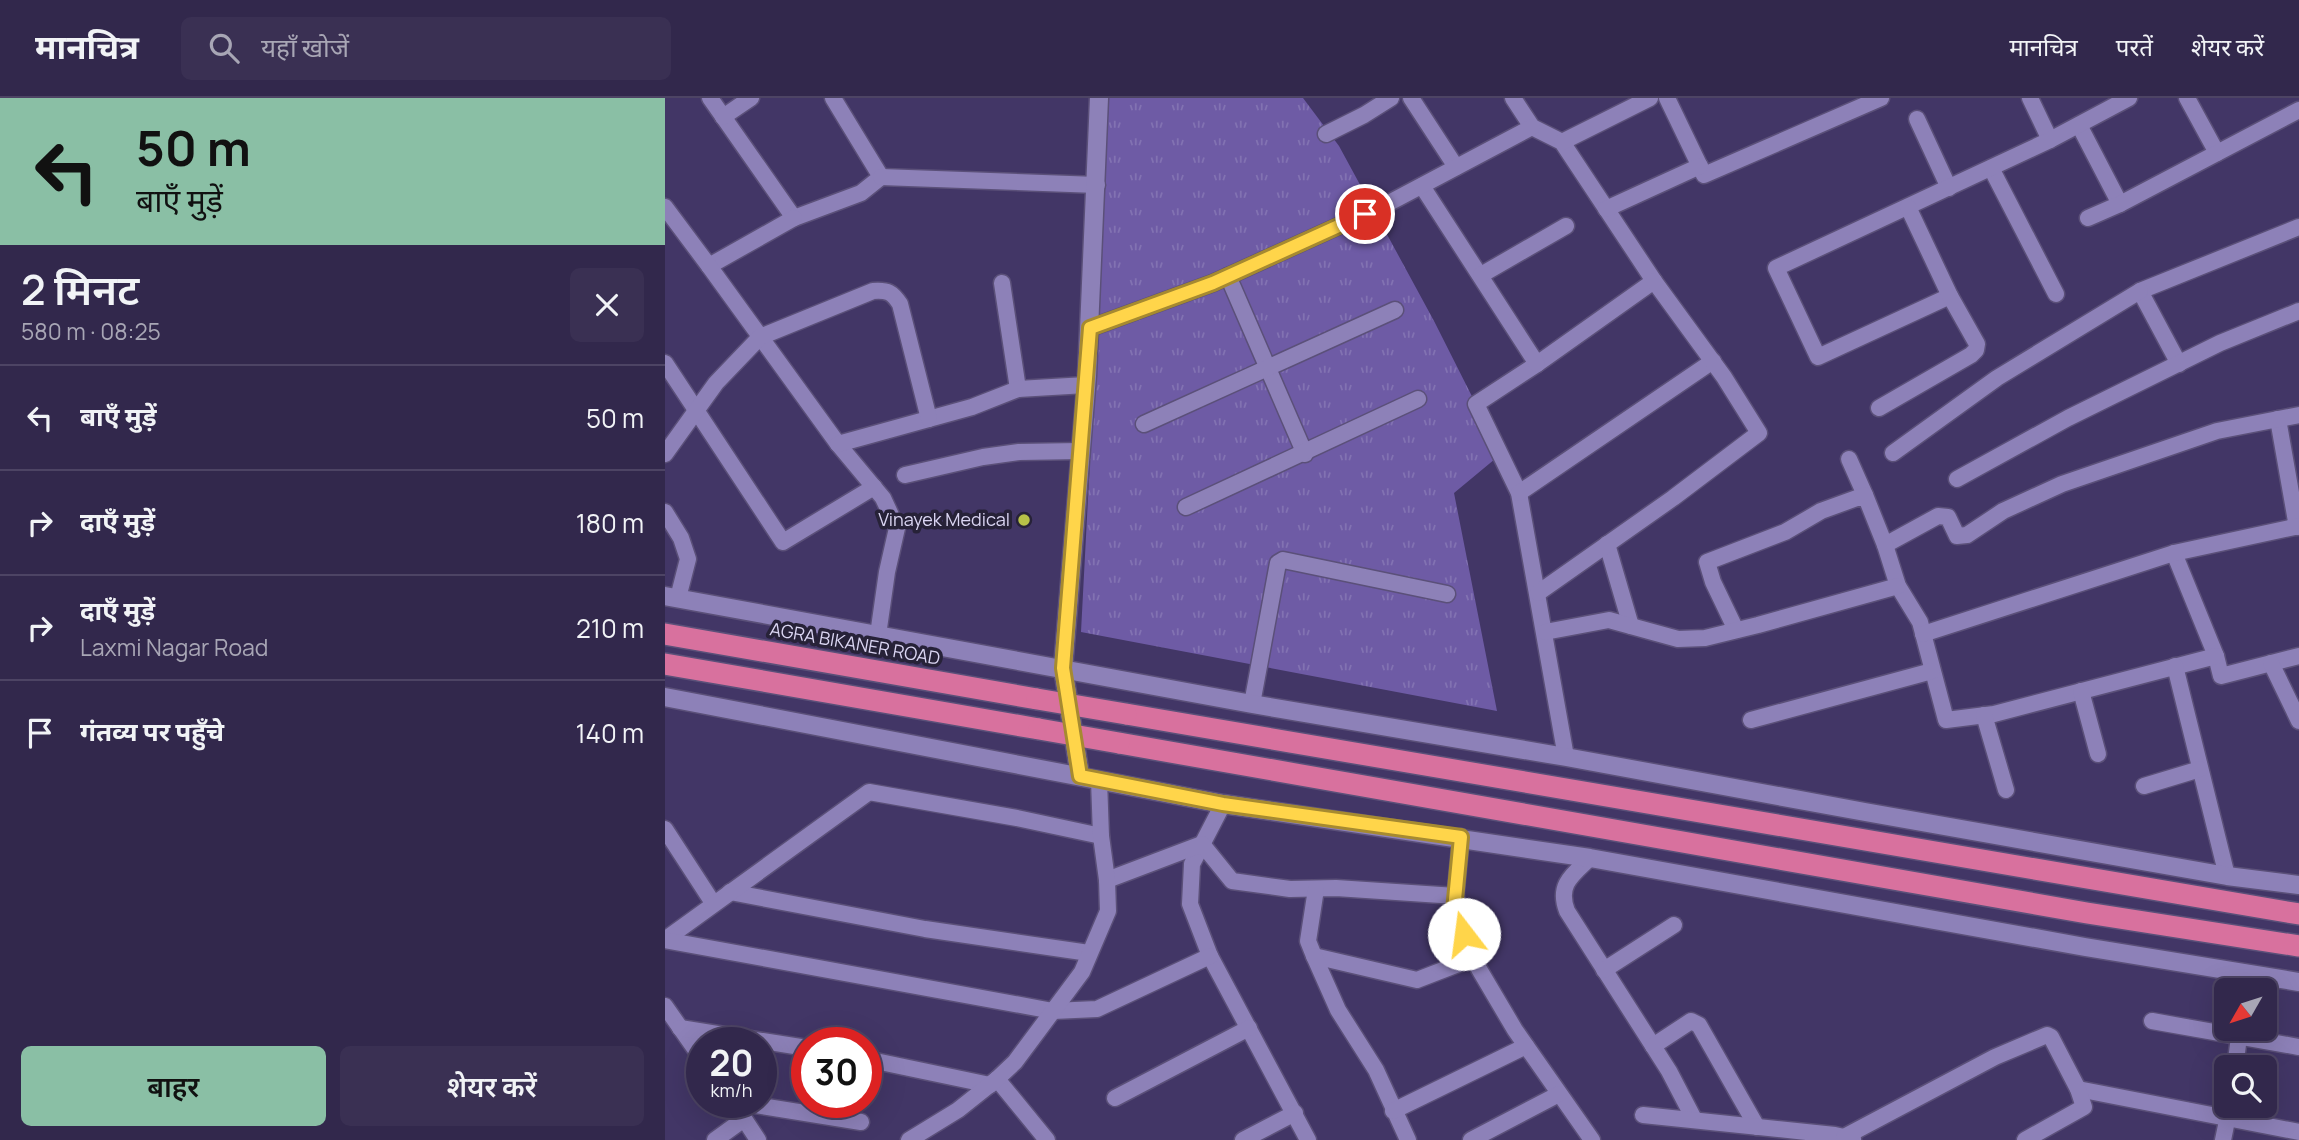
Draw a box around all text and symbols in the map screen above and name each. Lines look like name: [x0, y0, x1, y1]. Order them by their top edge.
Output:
search box: [181, 17, 671, 80]
text: मानचित्र: [35, 24, 139, 69]
icon: search: [205, 29, 243, 67]
text: यहाँ खोजें: [261, 29, 349, 65]
text: मानचित्र: [2009, 30, 2078, 63]
text: परतें: [2116, 30, 2153, 63]
text: शेयर करें: [2191, 30, 2264, 63]
text: 50 m: [136, 114, 251, 181]
icon: left: [21, 126, 112, 217]
text: बाएँ मुड़ें: [136, 178, 223, 222]
pin: [1335, 184, 1395, 244]
icon: arrive: [1346, 195, 1384, 233]
text: 2 मिनट: [21, 260, 139, 318]
button: close: [570, 268, 644, 342]
text: 580 m · 08:25: [21, 315, 161, 347]
text: बाएँ मुड़ें: [80, 398, 157, 434]
icon: left: [21, 399, 59, 437]
text: 50 m: [586, 400, 644, 436]
text: दाएँ मुड़ें: [80, 503, 155, 539]
icon: right: [21, 504, 59, 542]
text: 180 m: [576, 505, 644, 541]
place label: Vinayek Medical: [878, 507, 1010, 531]
marker: Vinayek Medical: [1016, 512, 1032, 528]
text: दाएँ मुड़ें: [80, 592, 155, 628]
icon: right: [21, 609, 59, 647]
text: 210 m: [576, 610, 644, 646]
street label: AGRA BIKANER ROAD: [768, 616, 942, 670]
text: Laxmi Nagar Road: [80, 631, 268, 663]
text: गंतव्य पर पहुँचे: [80, 713, 224, 749]
icon: arrive: [21, 714, 59, 752]
text: 140 m: [575, 715, 644, 751]
position arrow: [1427, 897, 1501, 971]
north arrow: [2214, 978, 2277, 1041]
map controls: [2214, 978, 2277, 1118]
speed limit sign: 30: [791, 1027, 882, 1118]
text: 20: [710, 1039, 753, 1087]
button: बाहर: [21, 1046, 326, 1126]
button: शेयर करें: [340, 1046, 644, 1126]
button: search: [2214, 1055, 2277, 1118]
text: km/h: [711, 1078, 752, 1102]

